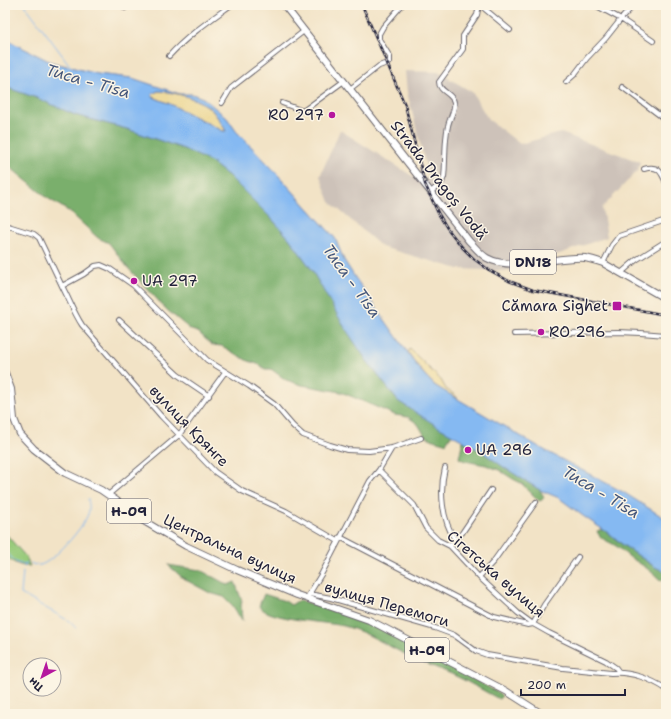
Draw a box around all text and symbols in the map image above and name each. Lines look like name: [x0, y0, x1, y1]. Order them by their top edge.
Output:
water label: Тиса - Tisa: [44, 59, 132, 103]
place label: RO 297: [268, 105, 324, 125]
marker: RO 297: [327, 110, 337, 120]
street label: Strada Dragoș Vodă: [385, 116, 492, 245]
water label: Тиса - Tisa: [318, 240, 386, 322]
road number: DN18: [510, 250, 556, 274]
place label: UA 297: [142, 271, 198, 291]
marker: UA 297: [129, 276, 139, 286]
place label: Cămara Sighet: [501, 296, 608, 316]
marker: Cămara Sighet: [611, 300, 623, 312]
place label: RO 296: [549, 322, 605, 342]
marker: RO 296: [536, 327, 546, 337]
street label: вулиця Крянге: [145, 381, 233, 471]
place label: UA 296: [476, 440, 532, 460]
marker: UA 296: [463, 445, 473, 455]
water label: Тиса - Tisa: [559, 461, 643, 523]
road number: Н-09: [107, 499, 151, 523]
street label: Центральна вулиця: [160, 509, 300, 589]
street label: Сігетська вулиця: [443, 526, 549, 622]
street label: вулиця Перемоги: [322, 577, 452, 631]
road number: Н-09: [405, 638, 449, 662]
north arrow: [22, 657, 62, 697]
scale bar: [521, 671, 625, 697]
text: Пн: [26, 674, 46, 695]
text: 200 m: [527, 677, 566, 693]

